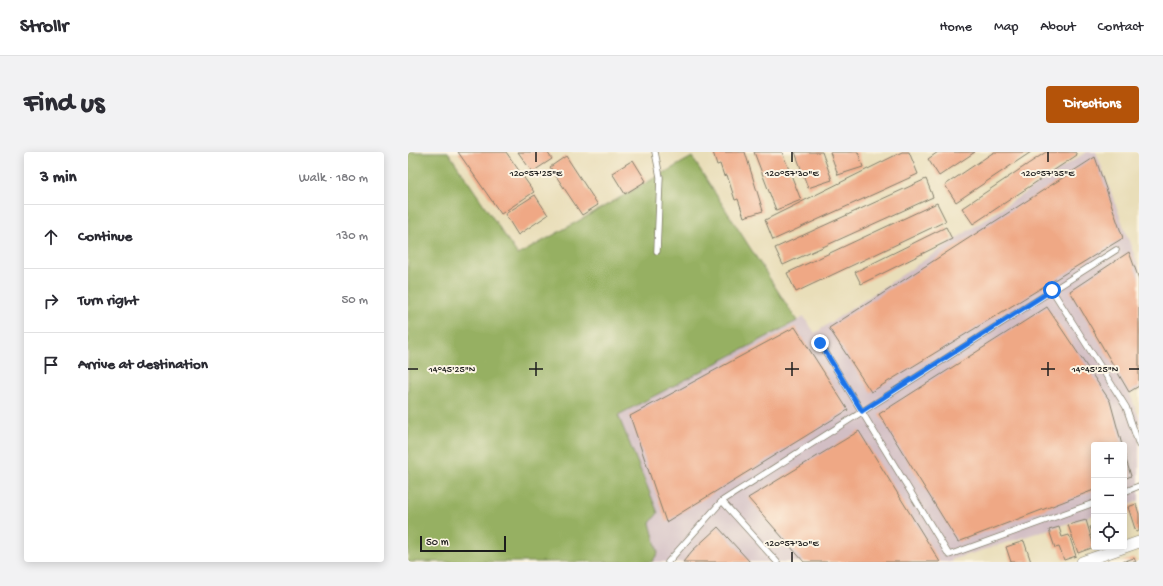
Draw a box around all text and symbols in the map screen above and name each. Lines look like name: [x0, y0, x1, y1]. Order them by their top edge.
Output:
text: Strollr: [20, 16, 68, 39]
text: Home: [940, 19, 972, 36]
text: Map: [994, 19, 1018, 36]
text: About: [1040, 19, 1076, 36]
text: Contact: [1098, 19, 1143, 36]
button: Directions: [1046, 86, 1139, 123]
text: Find us: [24, 88, 104, 121]
text: 3 min: [40, 168, 77, 188]
text: 120°57'25"E: [509, 168, 563, 180]
text: 120°57'30"E: [764, 168, 819, 180]
text: 120°57'35"E: [1021, 168, 1075, 180]
text: Walk · 180 m: [299, 171, 368, 186]
icon: ahead: [40, 226, 62, 248]
text: Continue: [78, 228, 132, 246]
text: 130 m: [336, 229, 368, 244]
route start: [1043, 281, 1061, 299]
icon: right: [40, 290, 62, 312]
text: Turn right: [78, 292, 138, 310]
text: 50 m: [341, 293, 368, 308]
route end: [811, 334, 829, 352]
icon: arrive: [40, 354, 62, 376]
text: Arrive at destination: [78, 356, 208, 374]
text: 14°45'25"N: [428, 364, 476, 376]
text: 14°45'25"N: [1071, 364, 1119, 376]
map controls: [1091, 442, 1127, 550]
button: +: [1091, 442, 1127, 478]
button: −: [1091, 478, 1127, 514]
button: locate: [1091, 514, 1127, 550]
scale bar: [420, 534, 506, 553]
text: 50 m: [426, 537, 448, 549]
text: 120°57'30"E: [764, 538, 819, 550]

